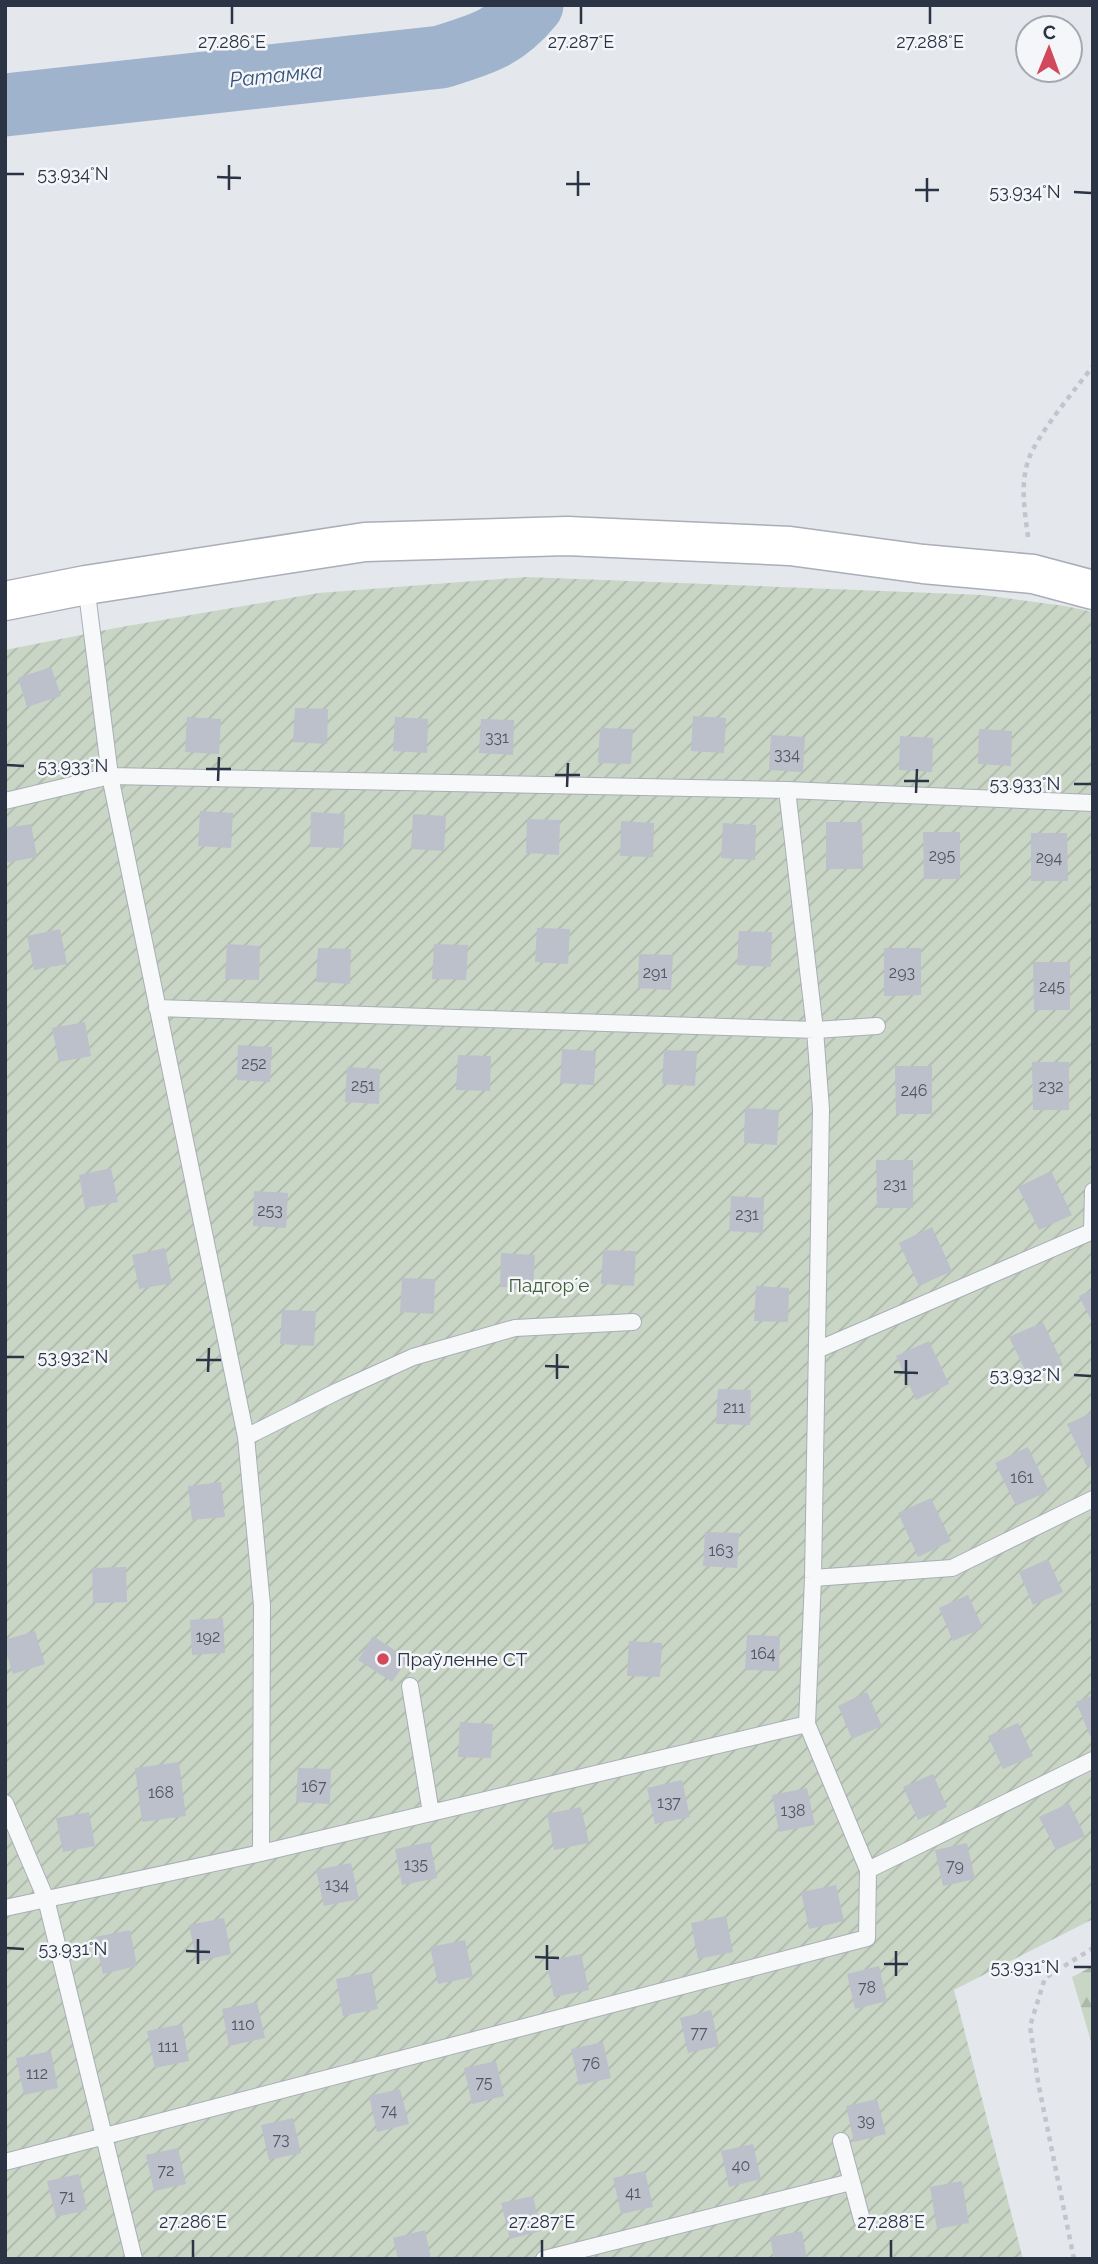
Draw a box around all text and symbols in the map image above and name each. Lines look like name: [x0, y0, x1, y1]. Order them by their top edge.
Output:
north arrow: [1014, 14, 1084, 84]
text: С: [1043, 21, 1056, 43]
text: 27.286°E: [198, 31, 266, 52]
text: 27.287°E: [548, 31, 614, 52]
text: 27.288°E: [896, 31, 964, 52]
water label: Ратамка: [228, 58, 324, 92]
text: 53.934°N: [37, 163, 109, 184]
text: 53.934°N: [989, 181, 1061, 202]
house number: 331: [485, 728, 509, 747]
house number: 334: [774, 745, 800, 764]
text: 53.933°N: [38, 755, 108, 776]
text: 53.933°N: [990, 773, 1060, 794]
house number: 295: [929, 846, 955, 865]
house number: 294: [1036, 848, 1062, 867]
house number: 291: [643, 963, 667, 982]
house number: 293: [889, 963, 915, 982]
house number: 245: [1039, 977, 1065, 996]
house number: 252: [241, 1054, 267, 1073]
house number: 251: [351, 1076, 375, 1095]
house number: 232: [1038, 1077, 1064, 1096]
house number: 246: [901, 1081, 927, 1100]
house number: 231: [883, 1175, 907, 1194]
house number: 253: [257, 1201, 283, 1220]
house number: 231: [735, 1205, 759, 1224]
park label: Падгорʼе: [508, 1274, 590, 1296]
text: 53.932°N: [38, 1346, 108, 1367]
text: 53.932°N: [990, 1364, 1060, 1385]
house number: 211: [723, 1398, 745, 1417]
house number: 161: [1010, 1468, 1034, 1487]
house number: 163: [708, 1541, 734, 1560]
house number: 192: [196, 1627, 220, 1646]
house number: 164: [750, 1644, 776, 1663]
place label: Праўленне СТ: [397, 1648, 528, 1670]
marker: Праўленне СТ: [375, 1651, 391, 1667]
house number: 167: [301, 1777, 327, 1796]
house number: 168: [148, 1783, 174, 1802]
house number: 137: [657, 1793, 681, 1812]
house number: 138: [781, 1801, 805, 1820]
house number: 135: [404, 1855, 428, 1874]
house number: 79: [946, 1856, 964, 1875]
house number: 134: [325, 1875, 349, 1894]
text: 53.931°N: [39, 1938, 107, 1959]
text: 53.931°N: [991, 1956, 1059, 1977]
house number: 78: [858, 1978, 876, 1997]
house number: 110: [231, 2015, 255, 2034]
house number: 77: [690, 2023, 708, 2042]
house number: 111: [158, 2037, 178, 2056]
house number: 76: [582, 2054, 600, 2073]
house number: 112: [26, 2064, 48, 2083]
house number: 75: [475, 2073, 493, 2092]
house number: 74: [381, 2101, 397, 2120]
house number: 39: [857, 2111, 875, 2130]
house number: 73: [272, 2130, 290, 2149]
house number: 40: [732, 2156, 750, 2175]
house number: 72: [158, 2161, 174, 2180]
house number: 41: [625, 2183, 641, 2202]
house number: 71: [59, 2187, 75, 2206]
text: 27.286°E: [159, 2211, 227, 2232]
text: 27.287°E: [509, 2211, 575, 2232]
text: 27.288°E: [857, 2211, 925, 2232]

